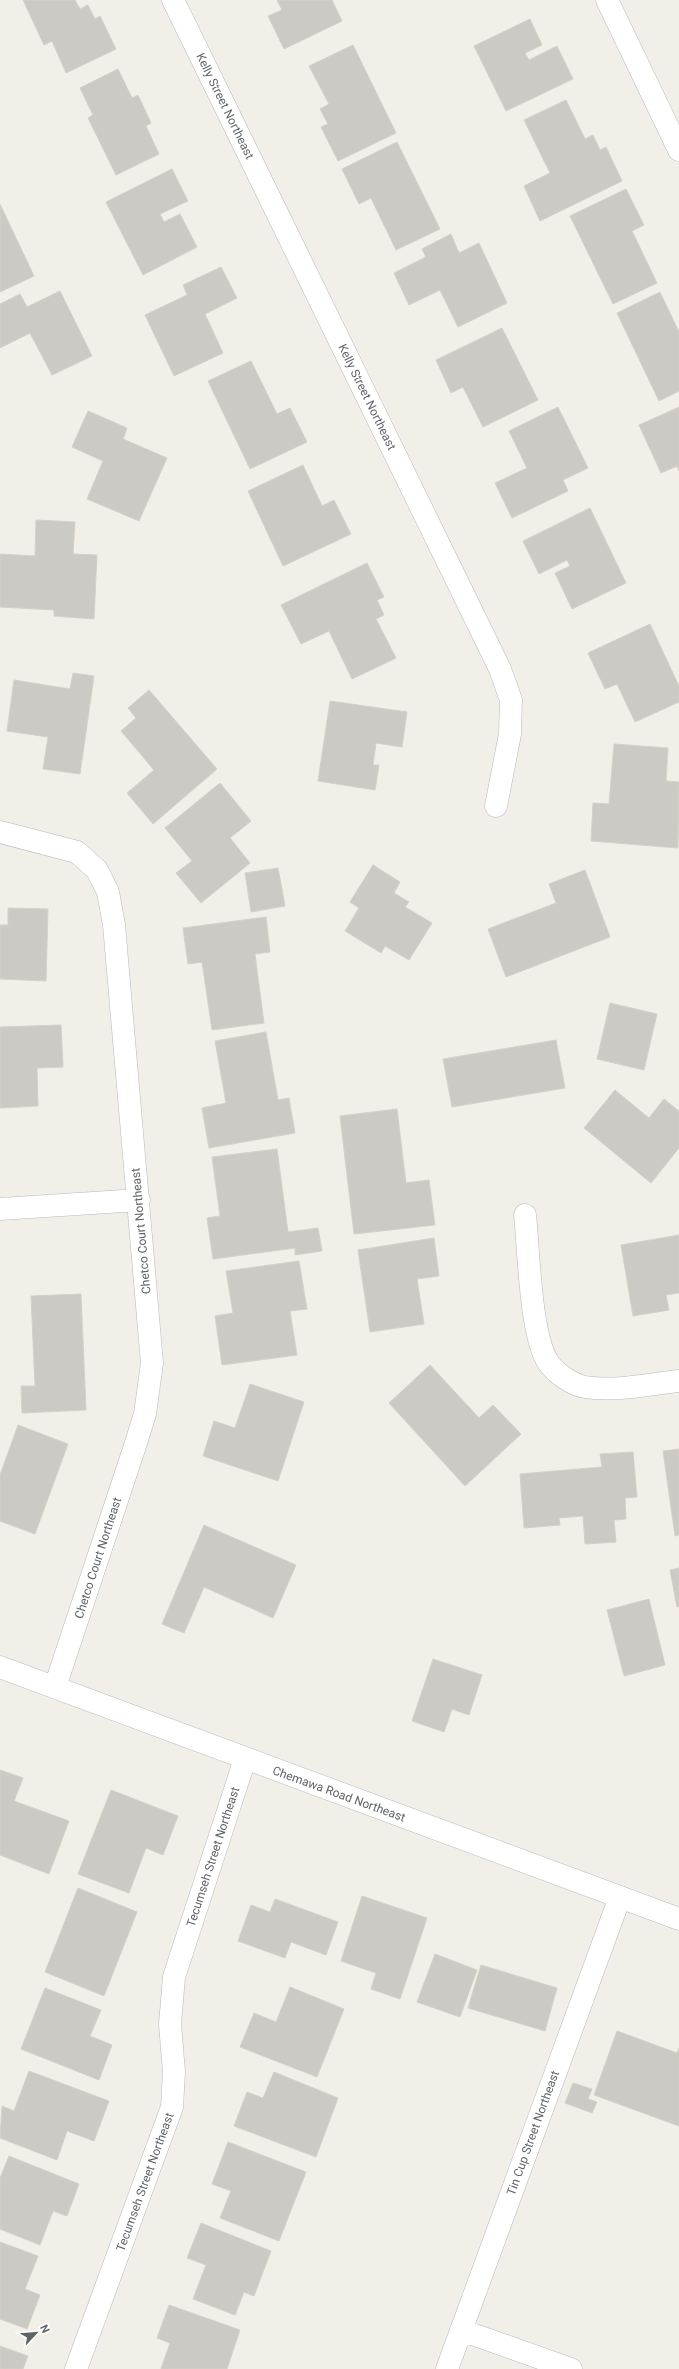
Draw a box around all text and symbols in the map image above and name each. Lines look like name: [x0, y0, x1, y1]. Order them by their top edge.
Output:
street label: Kelly Street Northeast: [193, 51, 257, 161]
street label: Kelly Street Northeast: [335, 342, 399, 452]
street label: Chetco Court Northeast: [129, 1167, 153, 1295]
street label: Chetco Court Northeast: [72, 1496, 124, 1620]
street label: Chemawa Road Northeast: [271, 1763, 407, 1825]
street label: Tecumseh Street Northeast: [184, 1785, 242, 1929]
street label: Tin Cup Street Northeast: [504, 2069, 562, 2197]
street label: Tecumseh Street Northeast: [113, 2111, 177, 2253]
north arrow: [16, 2313, 56, 2353]
text: N: [37, 2322, 52, 2335]

